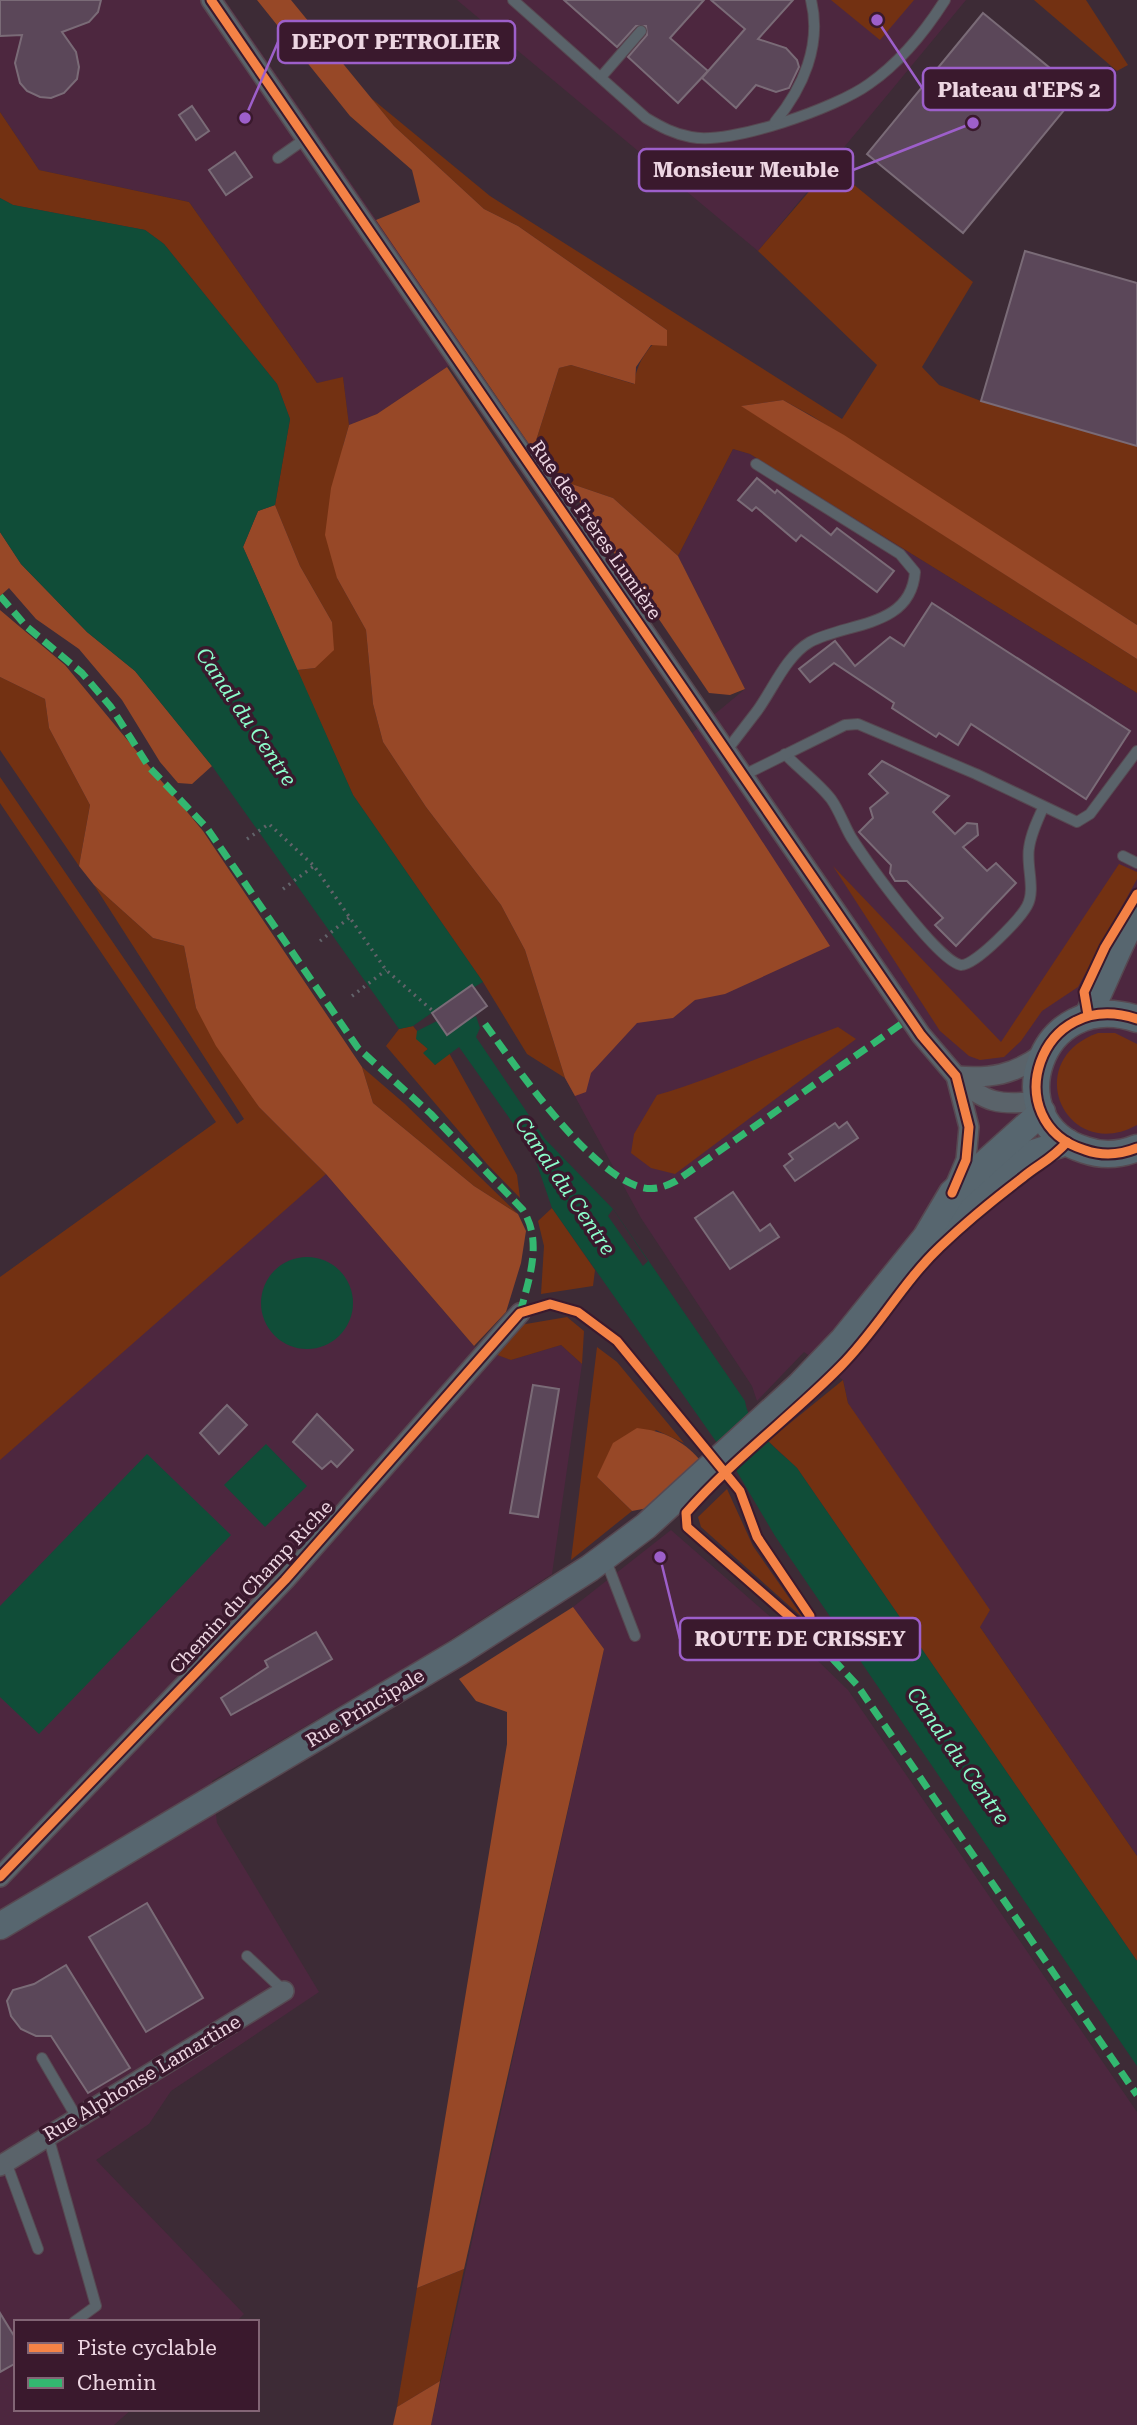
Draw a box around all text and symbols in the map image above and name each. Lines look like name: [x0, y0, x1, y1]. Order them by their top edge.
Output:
callout: DEPOT PETROLIER: [278, 21, 515, 63]
text: DEPOT PETROLIER: [292, 30, 501, 54]
callout: Plateau d'EPS 2: [923, 68, 1115, 110]
text: Plateau d'EPS 2: [937, 78, 1101, 102]
callout: Monsieur Meuble: [639, 149, 853, 191]
text: Monsieur Meuble: [653, 158, 839, 182]
street label: Rue des Frères Lumière: [525, 436, 667, 624]
water label: Canal du Centre: [191, 643, 301, 791]
water label: Canal du Centre: [510, 1112, 620, 1260]
street label: Chemin du Champ Riche: [165, 1495, 337, 1679]
callout: ROUTE DE CRISSEY: [680, 1618, 920, 1660]
text: ROUTE DE CRISSEY: [694, 1627, 906, 1651]
street label: Rue Principale: [302, 1664, 428, 1752]
water label: Canal du Centre: [902, 1683, 1014, 1829]
street label: Rue Alphonse Lamartine: [39, 2010, 245, 2146]
legend: [14, 2320, 259, 2411]
text: Piste cyclable: [77, 2336, 217, 2360]
text: Chemin: [77, 2371, 157, 2395]

